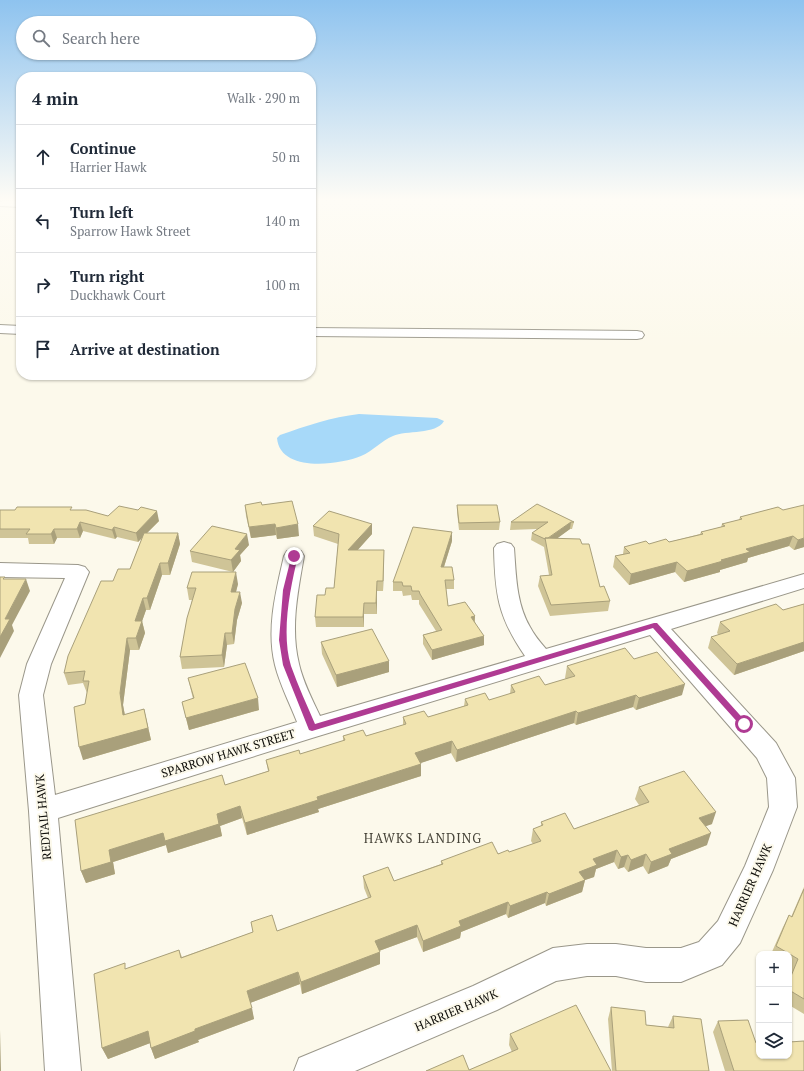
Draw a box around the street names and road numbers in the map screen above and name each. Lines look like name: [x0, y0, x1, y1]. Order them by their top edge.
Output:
street label: SPARROW HAWK STREET: [159, 725, 297, 781]
street label: REDTAIL HAWK: [32, 773, 54, 861]
street label: HARRIER HAWK: [725, 841, 775, 929]
street label: HARRIER HAWK: [412, 986, 500, 1034]

